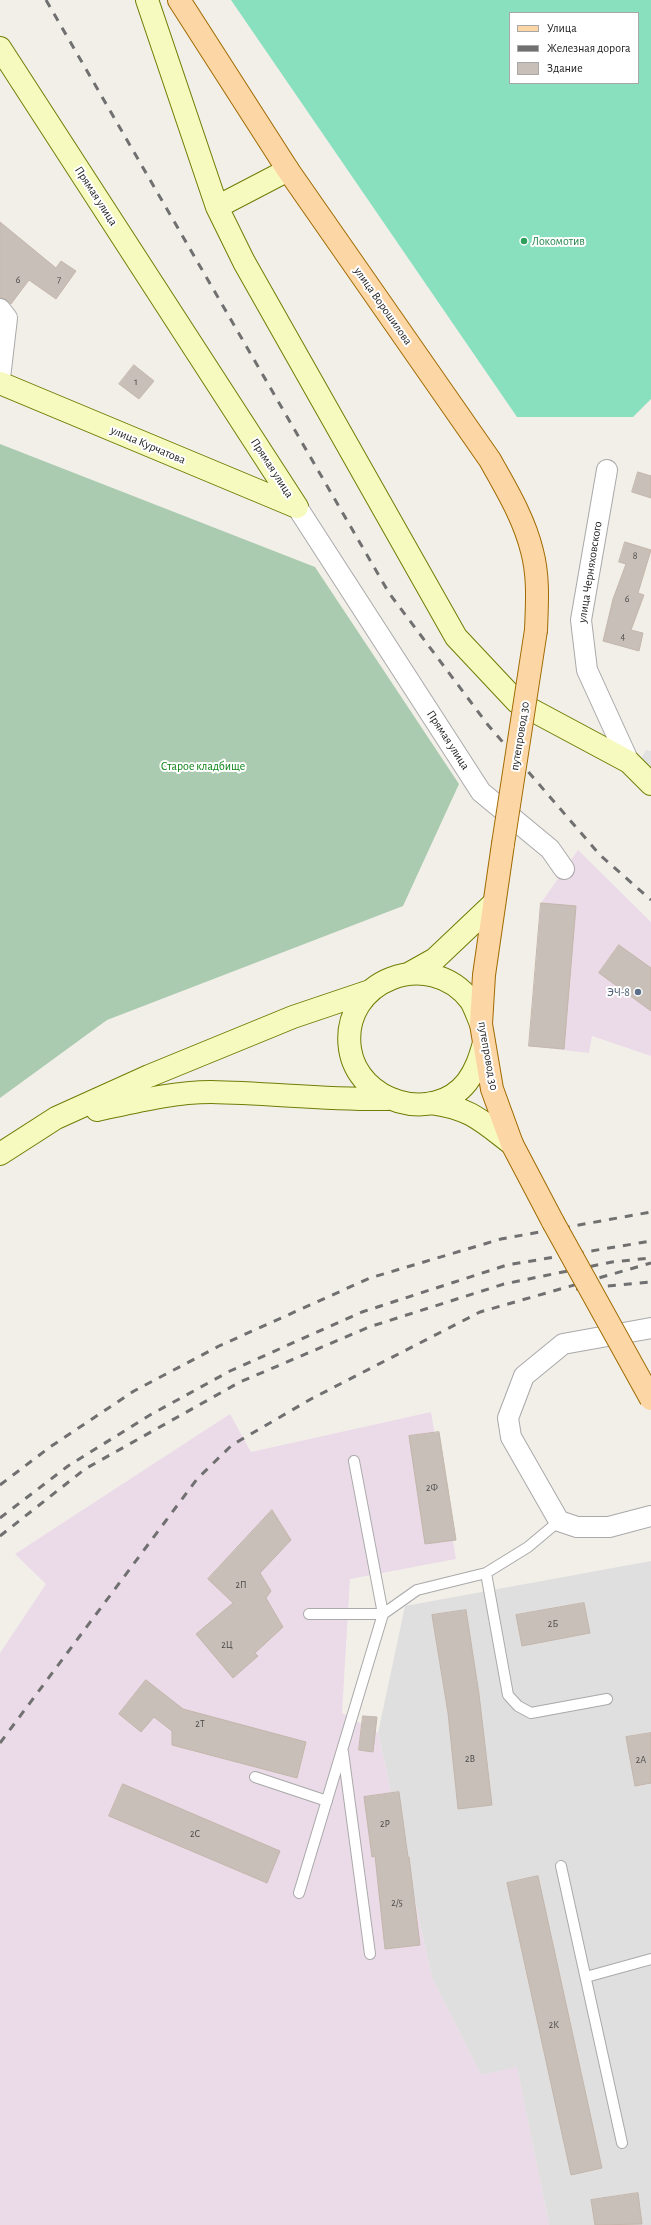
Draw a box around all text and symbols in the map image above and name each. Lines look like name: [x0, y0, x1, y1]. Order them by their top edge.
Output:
legend: [509, 12, 639, 84]
text: Улица: [547, 22, 577, 34]
text: Железная дорога: [547, 42, 631, 54]
text: Здание: [547, 62, 583, 74]
street label: Прямая улица: [71, 164, 121, 228]
place label: Локомотив: [532, 234, 585, 248]
marker: Локомотив: [519, 236, 529, 246]
street label: улица Ворошилова: [351, 264, 415, 348]
house number: 6: [16, 274, 20, 286]
house number: 7: [57, 274, 61, 286]
house number: 1: [134, 376, 138, 388]
street label: улица Курчатова: [108, 423, 188, 467]
street label: Прямая улица: [247, 436, 297, 500]
street label: улица Черняховского: [575, 520, 605, 624]
house number: 8: [633, 550, 637, 562]
house number: 6: [625, 593, 629, 605]
house number: 4: [621, 631, 625, 643]
street label: путепровод 30: [507, 701, 533, 771]
street label: Прямая улица: [423, 708, 473, 772]
park label: Старое кладбище: [161, 759, 245, 773]
place label: ЭЧ-8: [607, 985, 630, 999]
marker: ЭЧ-8: [633, 987, 643, 997]
street label: путепровод 30: [475, 1020, 501, 1092]
house number: 2Ф: [426, 1482, 438, 1494]
house number: 2П: [235, 1579, 247, 1591]
house number: 2Б: [548, 1618, 558, 1630]
house number: 2Ц: [221, 1639, 233, 1651]
house number: 2Т: [195, 1718, 205, 1730]
house number: 2В: [465, 1753, 475, 1765]
house number: 2А: [636, 1754, 646, 1766]
house number: 2Р: [380, 1818, 390, 1830]
house number: 2С: [190, 1828, 200, 1840]
house number: 2/5: [391, 1897, 403, 1909]
house number: 2К: [549, 2019, 559, 2031]

